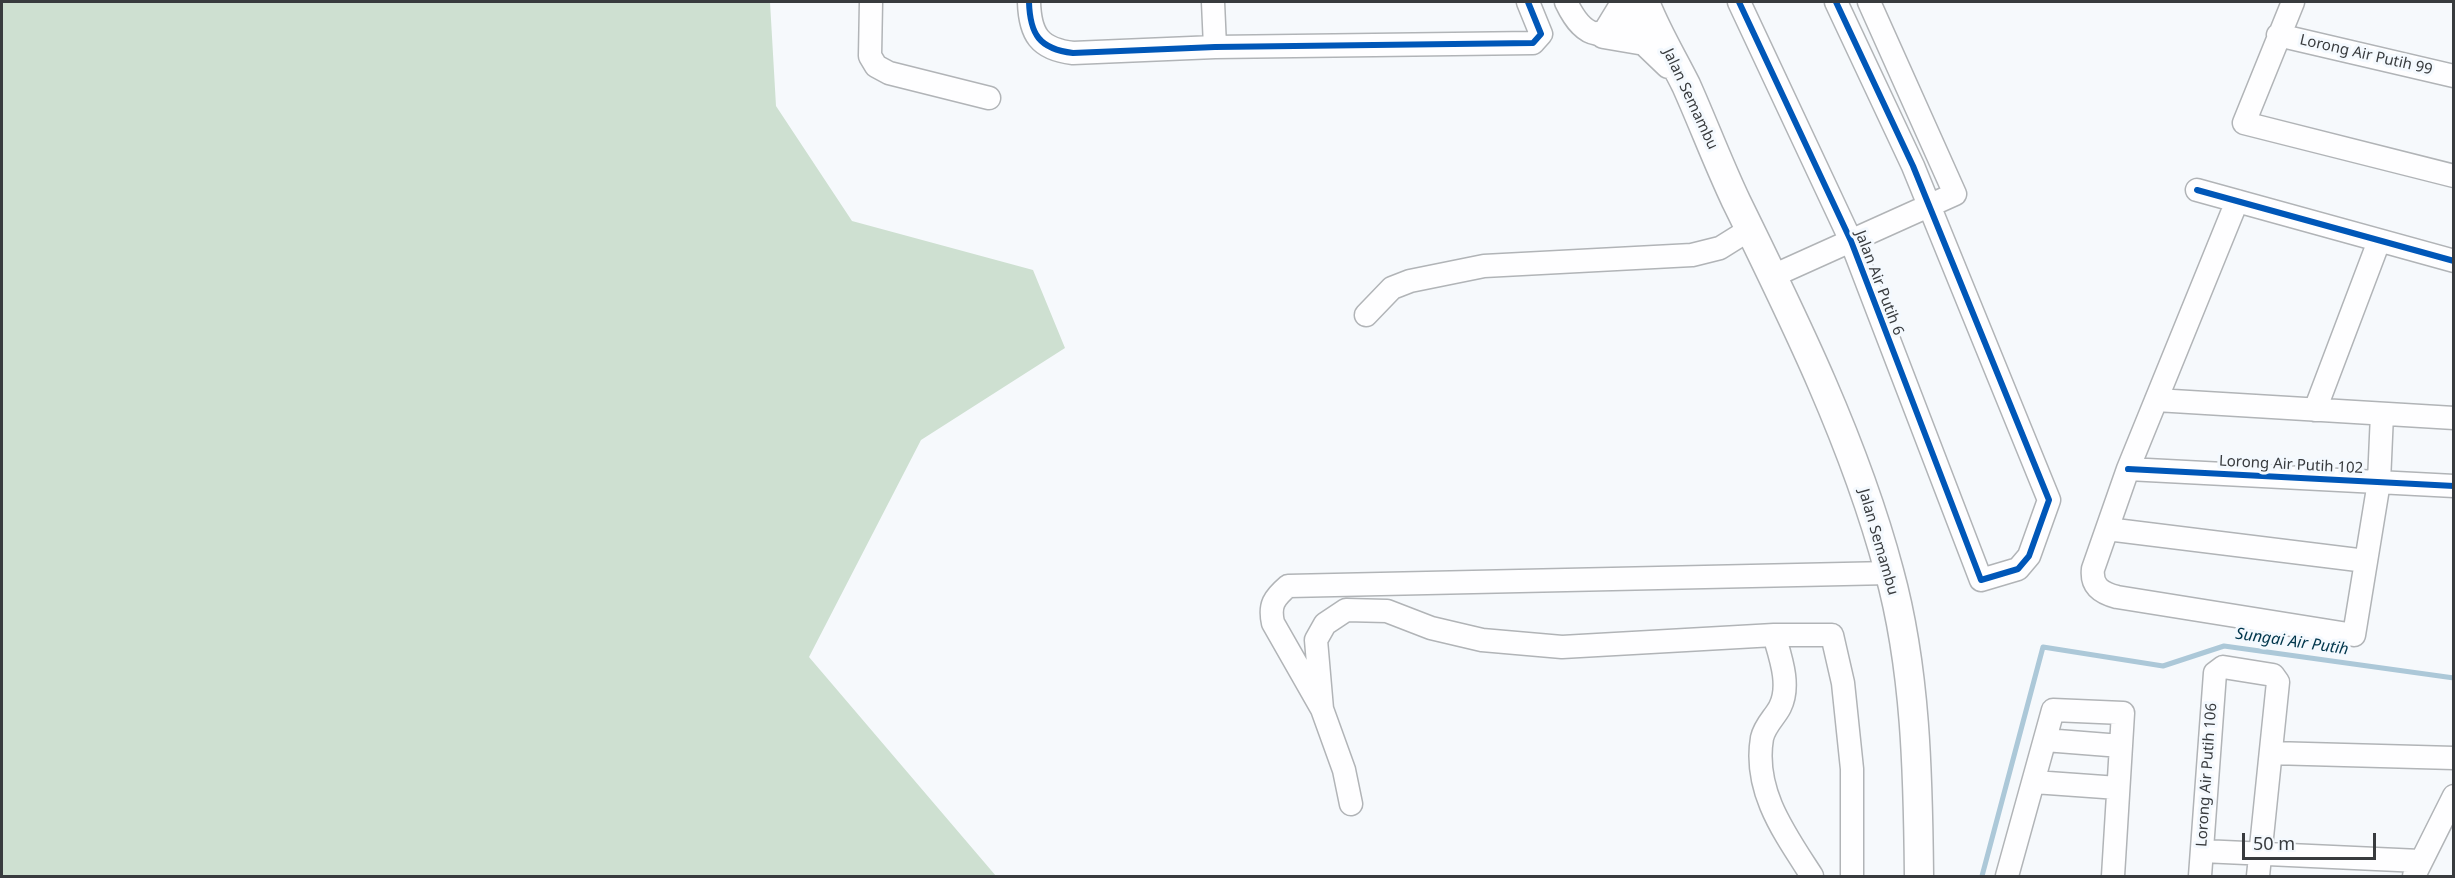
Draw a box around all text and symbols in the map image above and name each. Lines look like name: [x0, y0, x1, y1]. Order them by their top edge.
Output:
street label: Lorong Air Putih 99: [2298, 31, 2434, 79]
street label: Jalan Semambu: [1659, 46, 1721, 152]
street label: Jalan Air Putih 6: [1851, 228, 1907, 338]
street label: Lorong Air Putih 102: [2218, 452, 2364, 478]
street label: Jalan Semambu: [1854, 487, 1902, 597]
water label: Sungai Air Putih: [2234, 625, 2350, 659]
street label: Lorong Air Putih 106: [2193, 702, 2221, 848]
scale bar: [2245, 821, 2378, 859]
text: 50 m: [2253, 831, 2295, 855]

